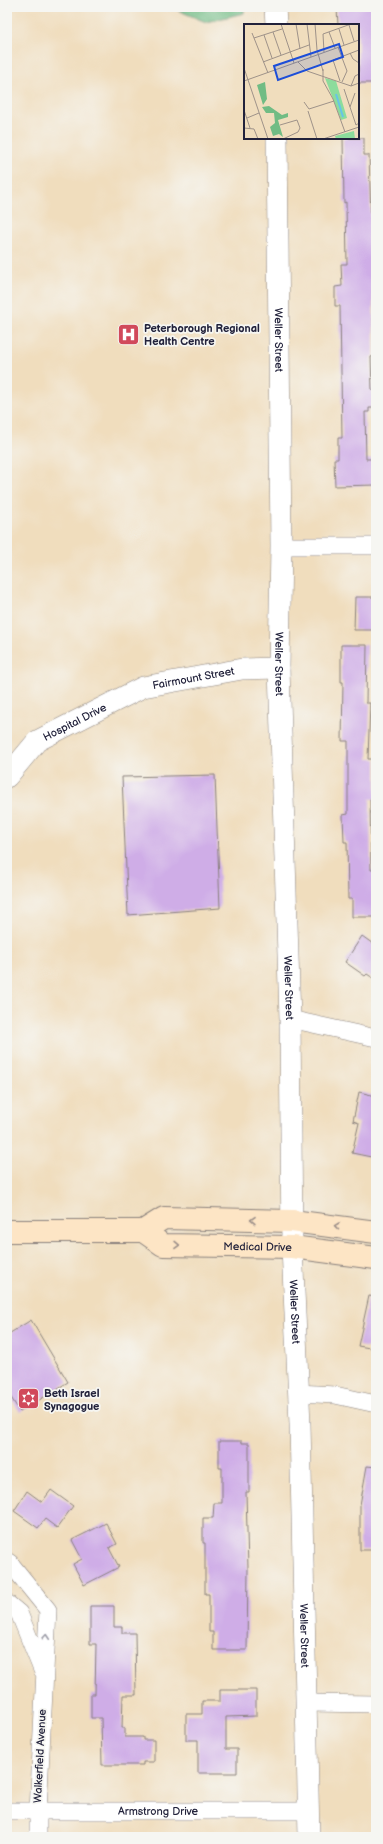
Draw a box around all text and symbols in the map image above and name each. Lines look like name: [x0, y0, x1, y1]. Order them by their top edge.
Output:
inset map: [244, 24, 359, 139]
street label: Weller Street: [272, 308, 286, 373]
hospital icon: Peterborough Regional Health Centre: [116, 321, 142, 347]
place label: Peterborough Regional Health Centre: [144, 322, 260, 348]
street label: Weller Street: [272, 632, 286, 697]
street label: Fairmount Street: [151, 664, 236, 692]
street label: Hospital Drive: [41, 700, 109, 743]
street label: Weller Street: [282, 955, 297, 1021]
one-way arrow: [250, 1216, 256, 1224]
one-way arrow: [334, 1222, 340, 1231]
street label: Medical Drive: [223, 1239, 292, 1254]
one-way arrow: [174, 1241, 180, 1249]
street label: Weller Street: [287, 1279, 303, 1345]
synagogue icon: Beth Israel Synagogue: [15, 1386, 41, 1412]
place label: Beth Israel Synagogue: [44, 1387, 100, 1413]
street label: Weller Street: [297, 1603, 312, 1668]
one-way arrow: [42, 1634, 51, 1640]
street label: Walkerfield Avenue: [31, 1708, 49, 1803]
street label: Armstrong Drive: [118, 1805, 199, 1818]

